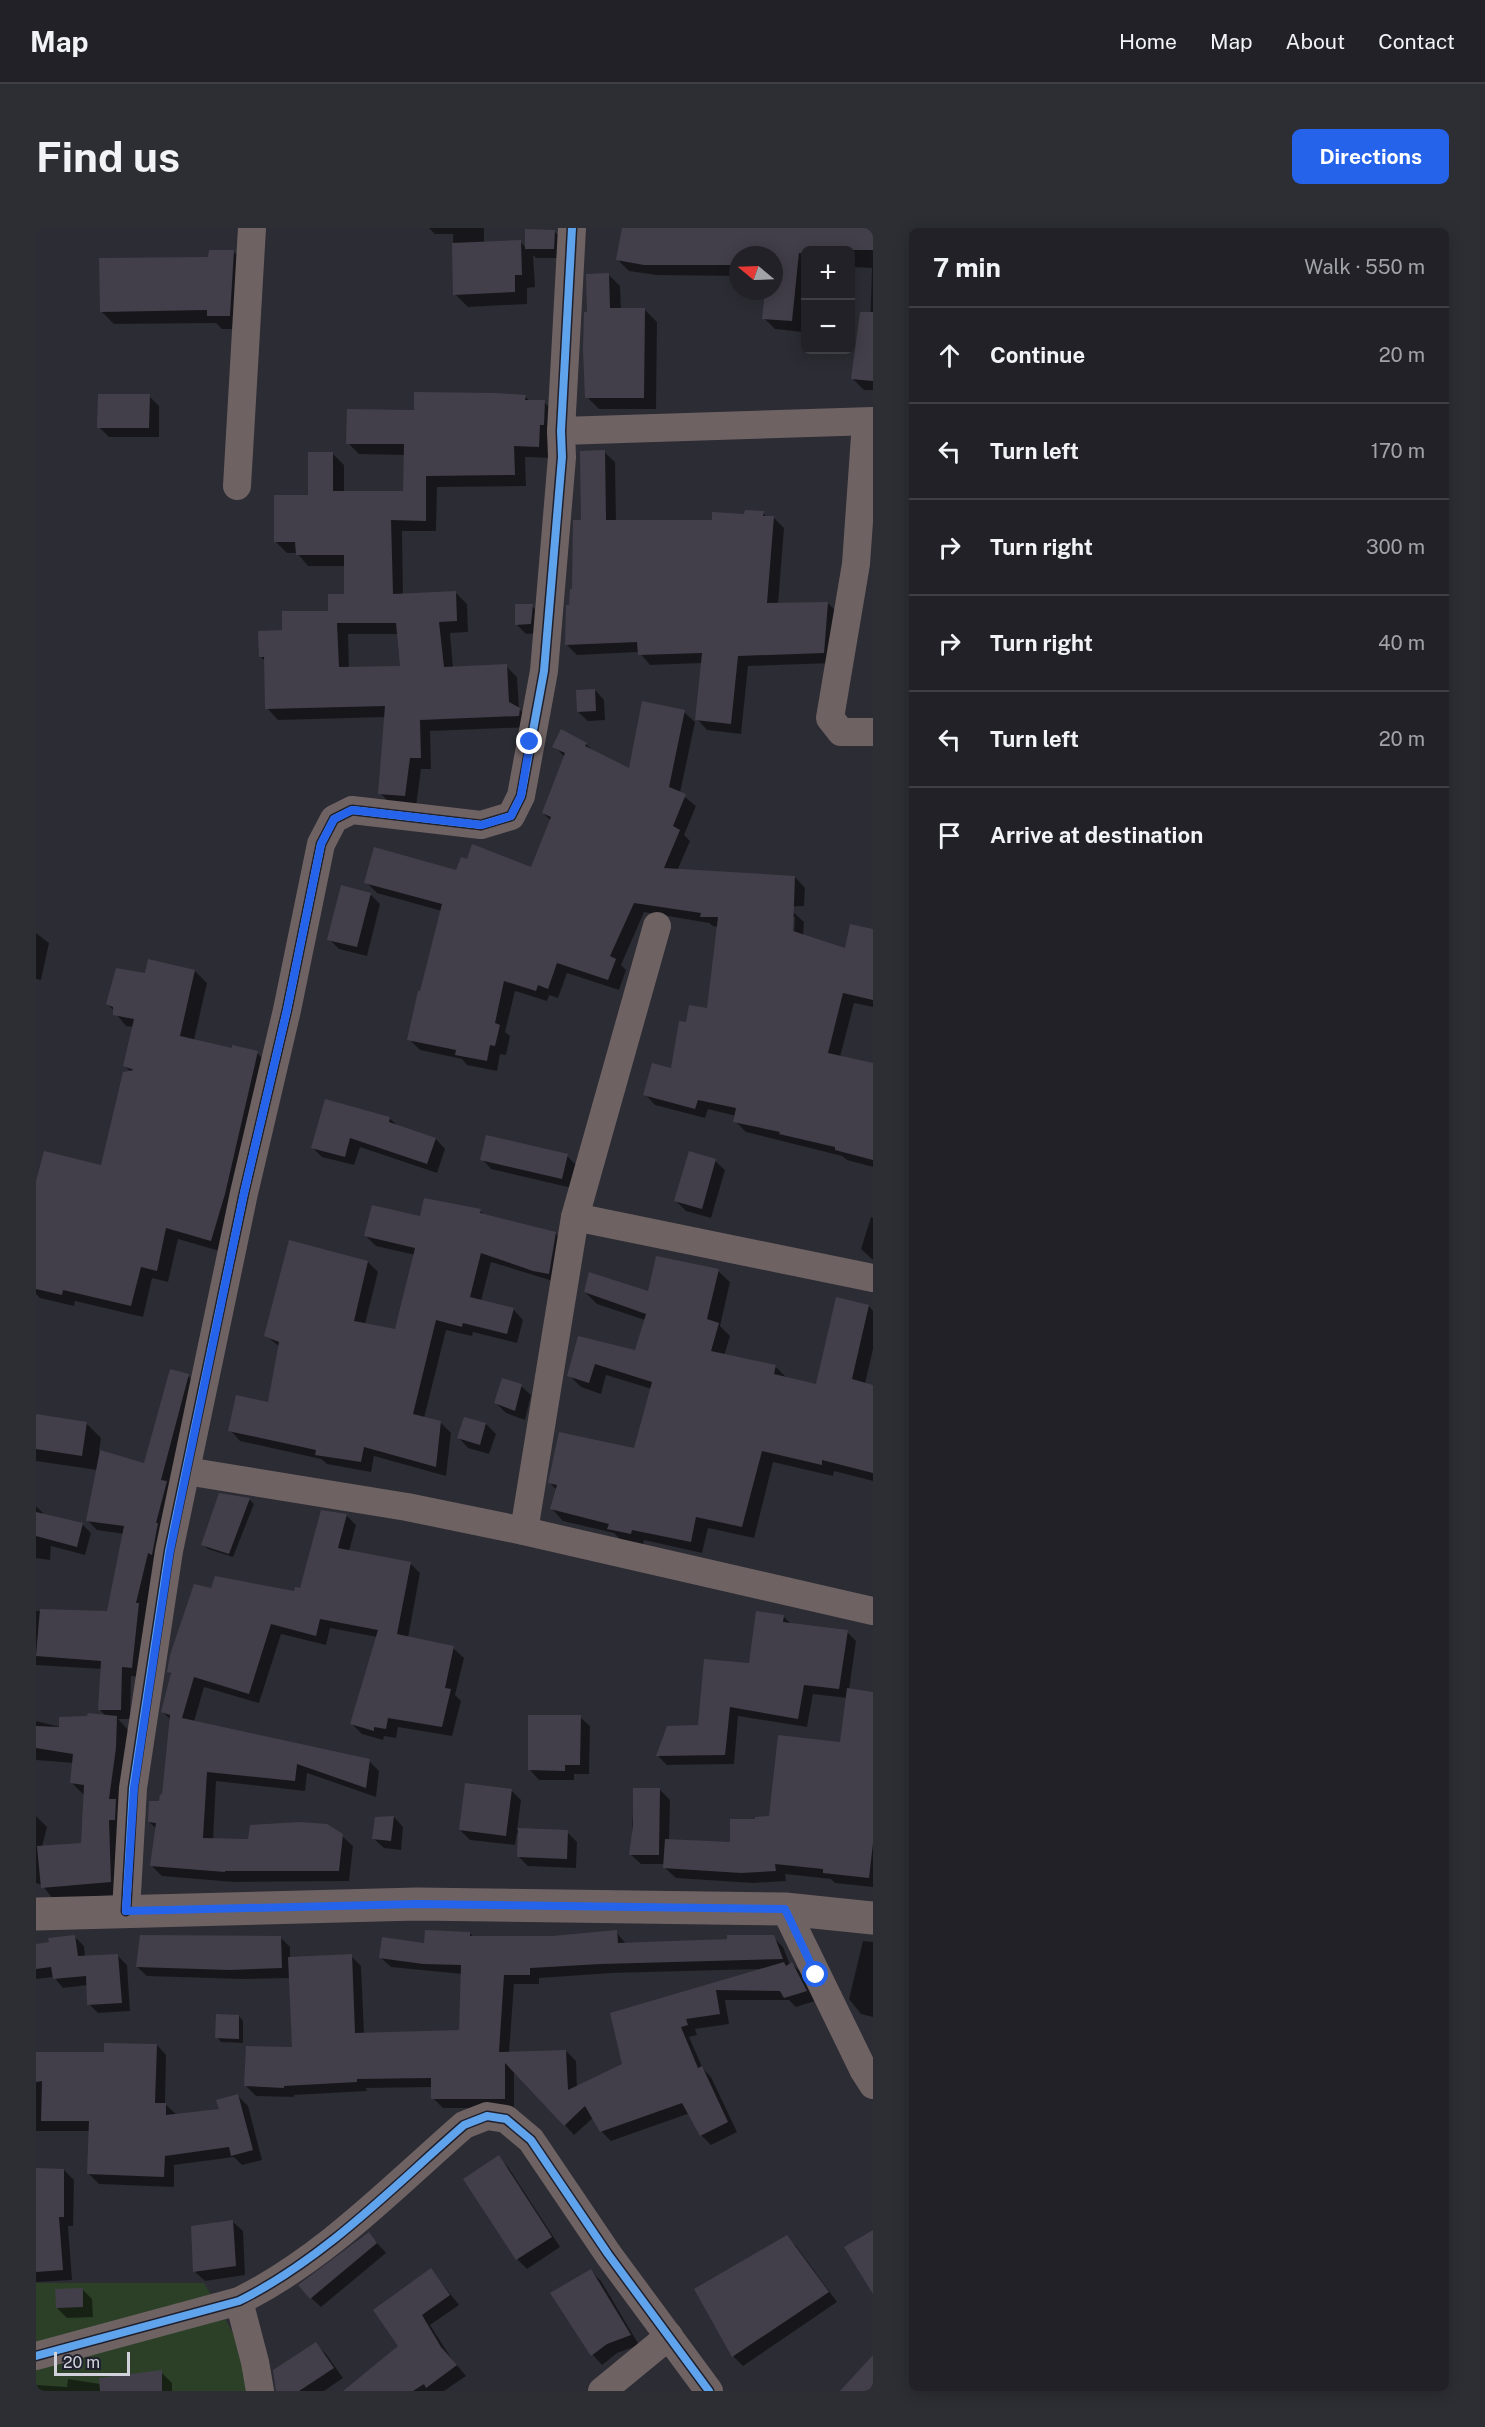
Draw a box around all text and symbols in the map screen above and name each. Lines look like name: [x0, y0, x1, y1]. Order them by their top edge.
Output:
text: Map: [30, 25, 89, 58]
text: Home: [1119, 29, 1177, 54]
text: Map: [1210, 29, 1253, 54]
text: About: [1286, 29, 1345, 54]
text: Contact: [1378, 29, 1455, 54]
button: Directions: [1292, 129, 1449, 184]
text: Find us: [36, 132, 180, 181]
north arrow: [729, 246, 783, 300]
map controls: [801, 246, 855, 354]
button: +: [801, 246, 855, 300]
text: 7 min: [933, 252, 1001, 283]
text: Walk · 550 m: [1304, 255, 1425, 279]
button: −: [801, 300, 855, 354]
icon: ahead: [933, 339, 966, 372]
text: Continue: [990, 342, 1085, 368]
text: 20 m: [1379, 343, 1425, 367]
icon: left: [933, 435, 966, 468]
text: Turn left: [990, 438, 1079, 464]
text: 170 m: [1371, 439, 1425, 463]
icon: right: [933, 531, 966, 564]
text: Turn right: [990, 534, 1093, 560]
text: 300 m: [1366, 535, 1425, 559]
icon: right: [933, 627, 966, 660]
text: Turn right: [990, 630, 1093, 656]
text: 40 m: [1378, 631, 1425, 655]
icon: left: [933, 723, 966, 756]
text: Turn left: [990, 726, 1079, 752]
text: 20 m: [1379, 727, 1425, 751]
route end: [516, 728, 542, 754]
icon: arrive: [933, 819, 966, 852]
text: Arrive at destination: [990, 822, 1203, 848]
route start: [802, 1961, 828, 1987]
scale bar: [54, 2349, 130, 2376]
text: 20 m: [63, 2353, 100, 2372]

